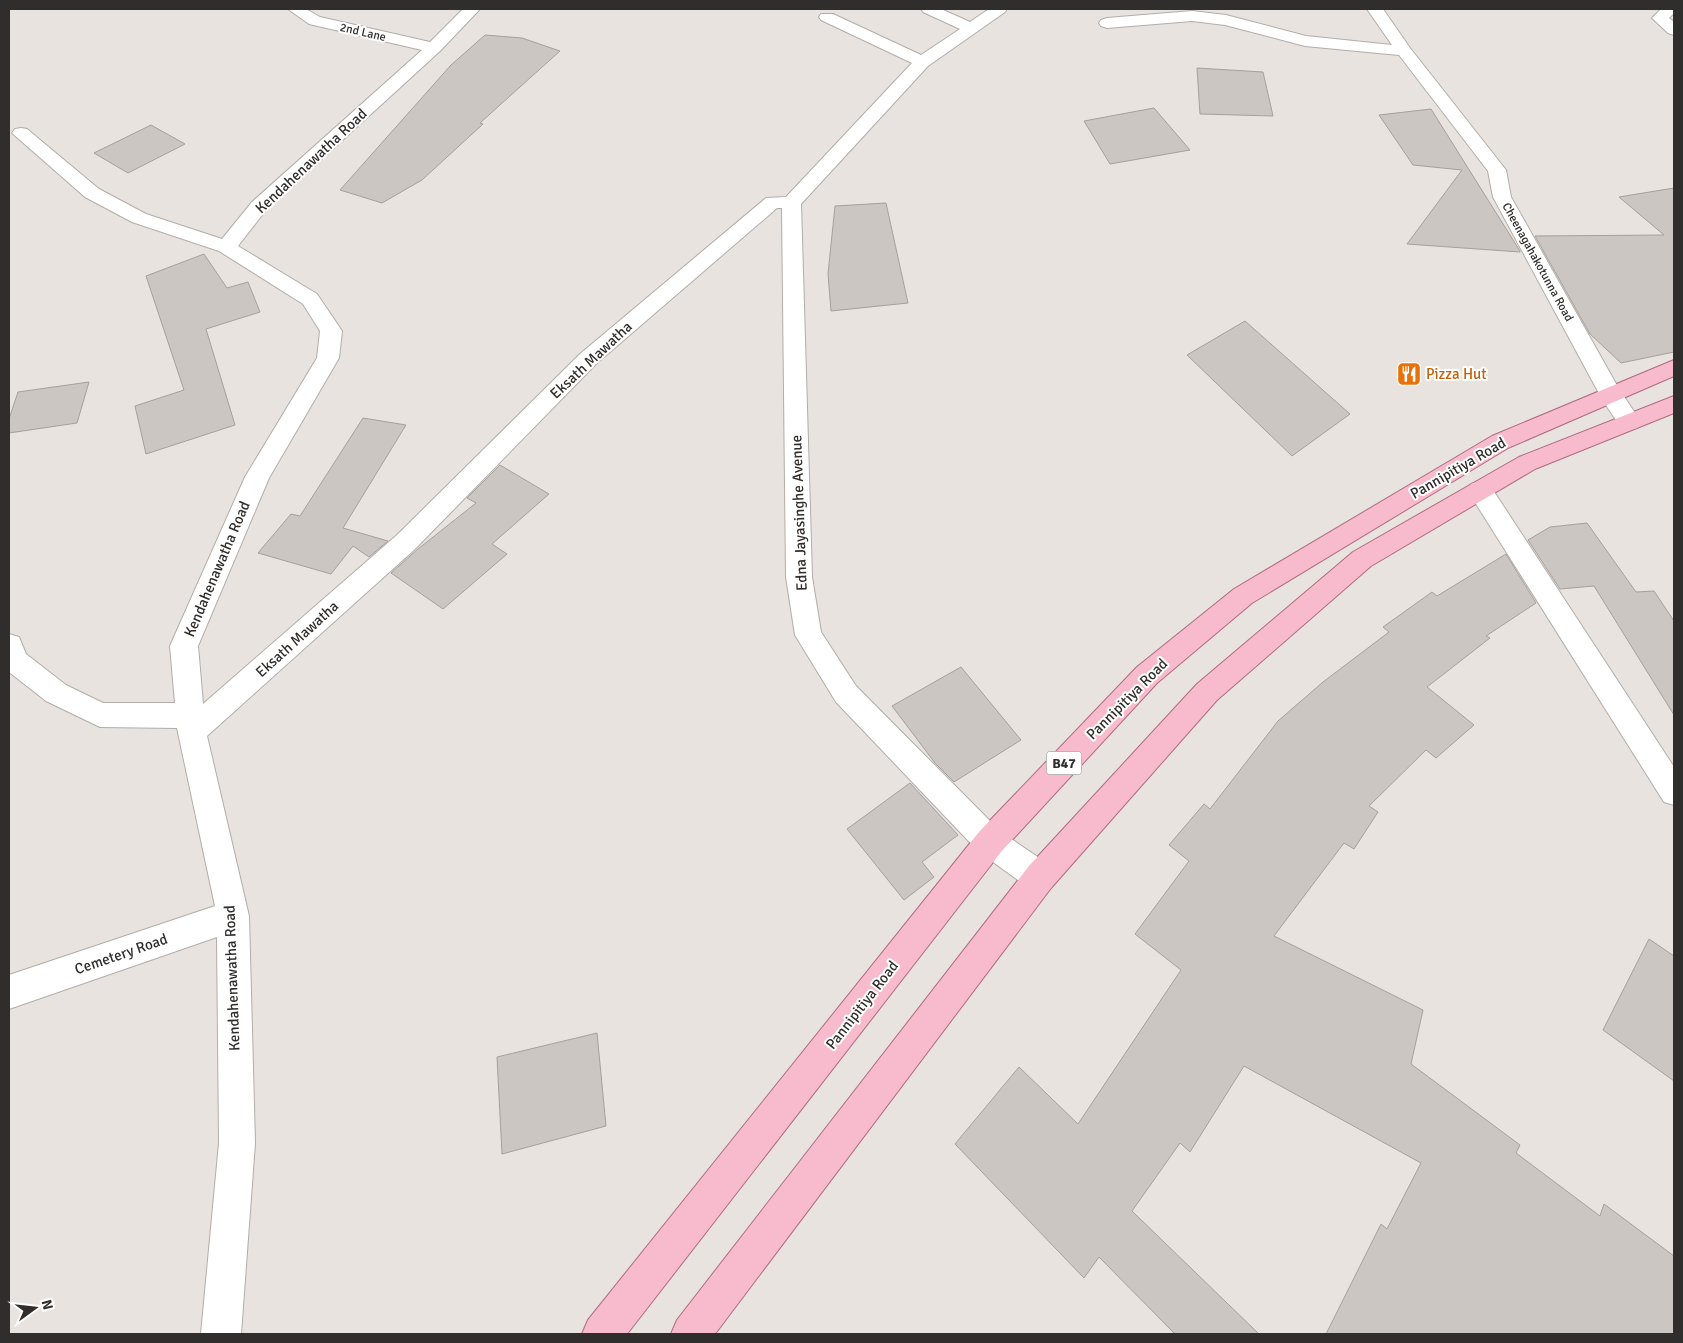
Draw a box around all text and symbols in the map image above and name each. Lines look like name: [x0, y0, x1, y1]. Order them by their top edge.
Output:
street label: 2nd Lane: [338, 20, 387, 45]
street label: Kendahenawatha Road: [252, 105, 370, 217]
street label: Cheenagahakotunna Road: [1499, 200, 1577, 324]
street label: Eksath Mawatha: [546, 317, 636, 403]
restaurant icon: Pizza Hut: [1396, 361, 1422, 387]
place label: Pizza Hut: [1426, 365, 1486, 383]
street label: Pannipitiya Road: [1407, 433, 1509, 503]
street label: Edna Jayasinghe Avenue: [787, 435, 811, 591]
street label: Kendahenawatha Road: [180, 498, 254, 640]
street label: Eksath Mawatha: [252, 597, 342, 681]
street label: Pannipitiya Road: [1083, 655, 1171, 743]
road number: B47: [1046, 751, 1082, 774]
street label: Kendahenawatha Road: [220, 905, 244, 1051]
street label: Cemetery Road: [72, 930, 170, 978]
street label: Pannipitiya Road: [822, 957, 902, 1053]
north arrow: [10, 1283, 60, 1333]
text: N: [38, 1298, 57, 1312]

